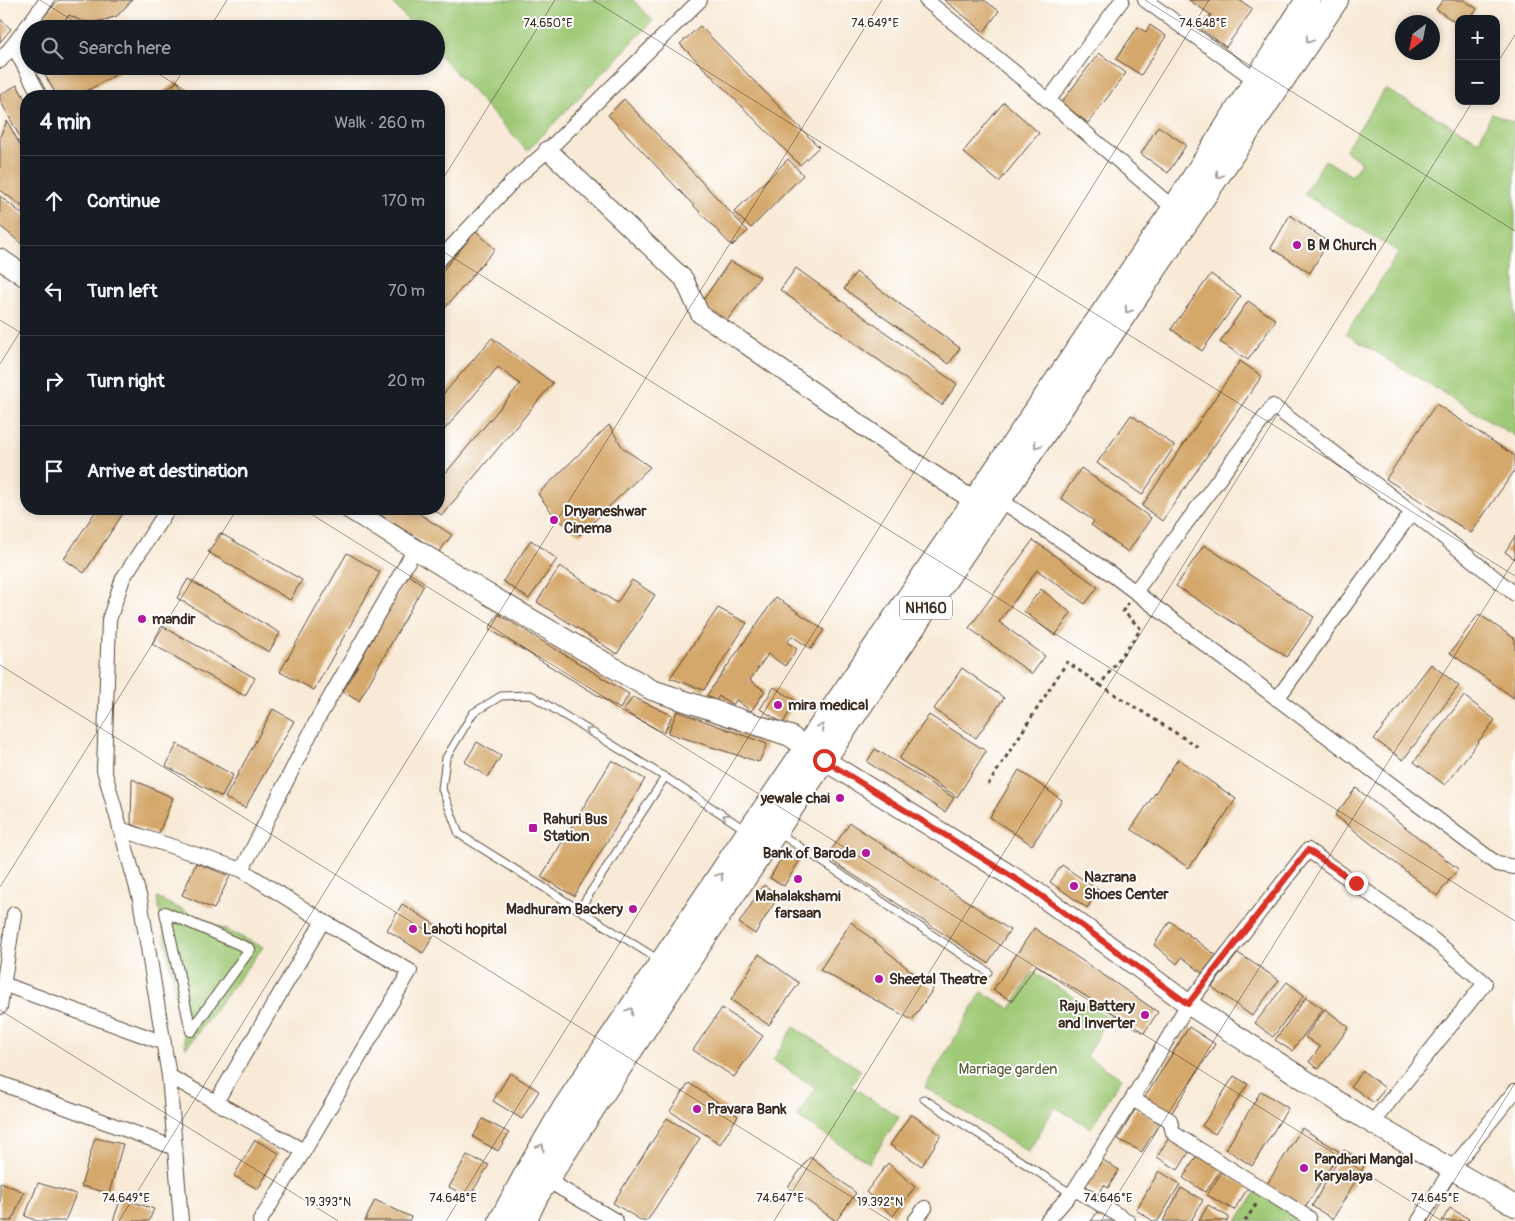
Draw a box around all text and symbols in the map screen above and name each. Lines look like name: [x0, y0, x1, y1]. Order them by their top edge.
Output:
north arrow: [1395, 15, 1440, 60]
map controls: [1455, 15, 1500, 105]
button: +: [1455, 15, 1500, 60]
text: 74.650°E: [523, 16, 573, 31]
text: 74.649°E: [851, 16, 899, 31]
text: 74.648°E: [1179, 16, 1227, 31]
search box: [20, 20, 445, 75]
icon: search: [38, 34, 66, 62]
one-way arrow: [1306, 35, 1315, 44]
text: Search here: [78, 36, 171, 60]
button: −: [1455, 60, 1500, 105]
text: 4 min: [40, 109, 91, 136]
text: Walk · 260 m: [334, 113, 425, 133]
one-way arrow: [1216, 170, 1225, 179]
icon: ahead: [40, 187, 68, 215]
text: Continue: [87, 189, 160, 213]
text: 170 m: [382, 191, 425, 211]
place label: B M Church: [1307, 236, 1377, 255]
marker: B M Church: [1291, 239, 1303, 251]
icon: left: [40, 277, 68, 305]
text: Turn left: [87, 279, 157, 303]
text: 70 m: [388, 281, 425, 301]
one-way arrow: [1125, 304, 1134, 314]
icon: right: [40, 367, 68, 395]
text: Turn right: [87, 369, 165, 393]
text: 20 m: [387, 371, 425, 391]
one-way arrow: [1034, 439, 1043, 449]
icon: arrive: [40, 457, 68, 485]
text: Arrive at destination: [87, 459, 248, 483]
place label: Dnyaneshwar Cinema: [564, 502, 647, 538]
marker: Dnyaneshwar Cinema: [548, 514, 560, 526]
road number: NH160: [900, 596, 952, 620]
place label: mandir: [152, 610, 196, 629]
marker: mandir: [136, 613, 148, 625]
place label: mira medical: [788, 696, 868, 715]
marker: mira medical: [772, 699, 784, 711]
one-way arrow: [815, 723, 824, 733]
one-way arrow: [585, 727, 594, 737]
route start: [813, 749, 836, 772]
place label: yewale chai: [760, 789, 830, 808]
marker: yewale chai: [834, 792, 846, 804]
place label: Rahuri Bus Station: [543, 810, 608, 846]
one-way arrow: [723, 814, 732, 823]
marker: Rahuri Bus Station: [527, 822, 539, 834]
place label: Bank of Baroda: [763, 844, 856, 863]
marker: Bank of Baroda: [860, 847, 872, 859]
place label: Nazrana Shoes Center: [1084, 868, 1169, 904]
one-way arrow: [713, 872, 723, 881]
route end: [1345, 872, 1368, 895]
marker: Mahalakshami farsaan: [792, 873, 804, 885]
marker: Nazrana Shoes Center: [1068, 880, 1080, 892]
place label: Mahalakshami farsaan: [755, 887, 841, 923]
place label: Madhuram Backery: [506, 900, 624, 919]
marker: Madhuram Backery: [627, 903, 639, 915]
place label: Lahoti hopital: [423, 920, 507, 939]
marker: Lahoti hopital: [407, 923, 419, 935]
place label: Sheetal Theatre: [889, 970, 988, 989]
marker: Sheetal Theatre: [873, 973, 885, 985]
place label: Raju Battery and Inverter: [1058, 997, 1136, 1033]
one-way arrow: [623, 1007, 633, 1016]
marker: Raju Battery and Inverter: [1139, 1009, 1151, 1021]
park label: Marriage garden: [959, 1060, 1058, 1079]
place label: Pravara Bank: [707, 1100, 787, 1119]
marker: Pravara Bank: [691, 1103, 703, 1115]
one-way arrow: [535, 1144, 545, 1153]
place label: Pandhari Mangal Karyalaya: [1314, 1150, 1413, 1186]
marker: Pandhari Mangal Karyalaya: [1298, 1162, 1310, 1174]
text: 74.649°E: [102, 1191, 150, 1206]
text: 74.648°E: [429, 1191, 477, 1206]
text: 74.647°E: [756, 1191, 804, 1206]
text: 74.646°E: [1084, 1191, 1132, 1206]
text: 74.645°E: [1411, 1191, 1459, 1206]
text: 19.393°N: [305, 1195, 351, 1210]
text: 19.392°N: [857, 1195, 903, 1210]

